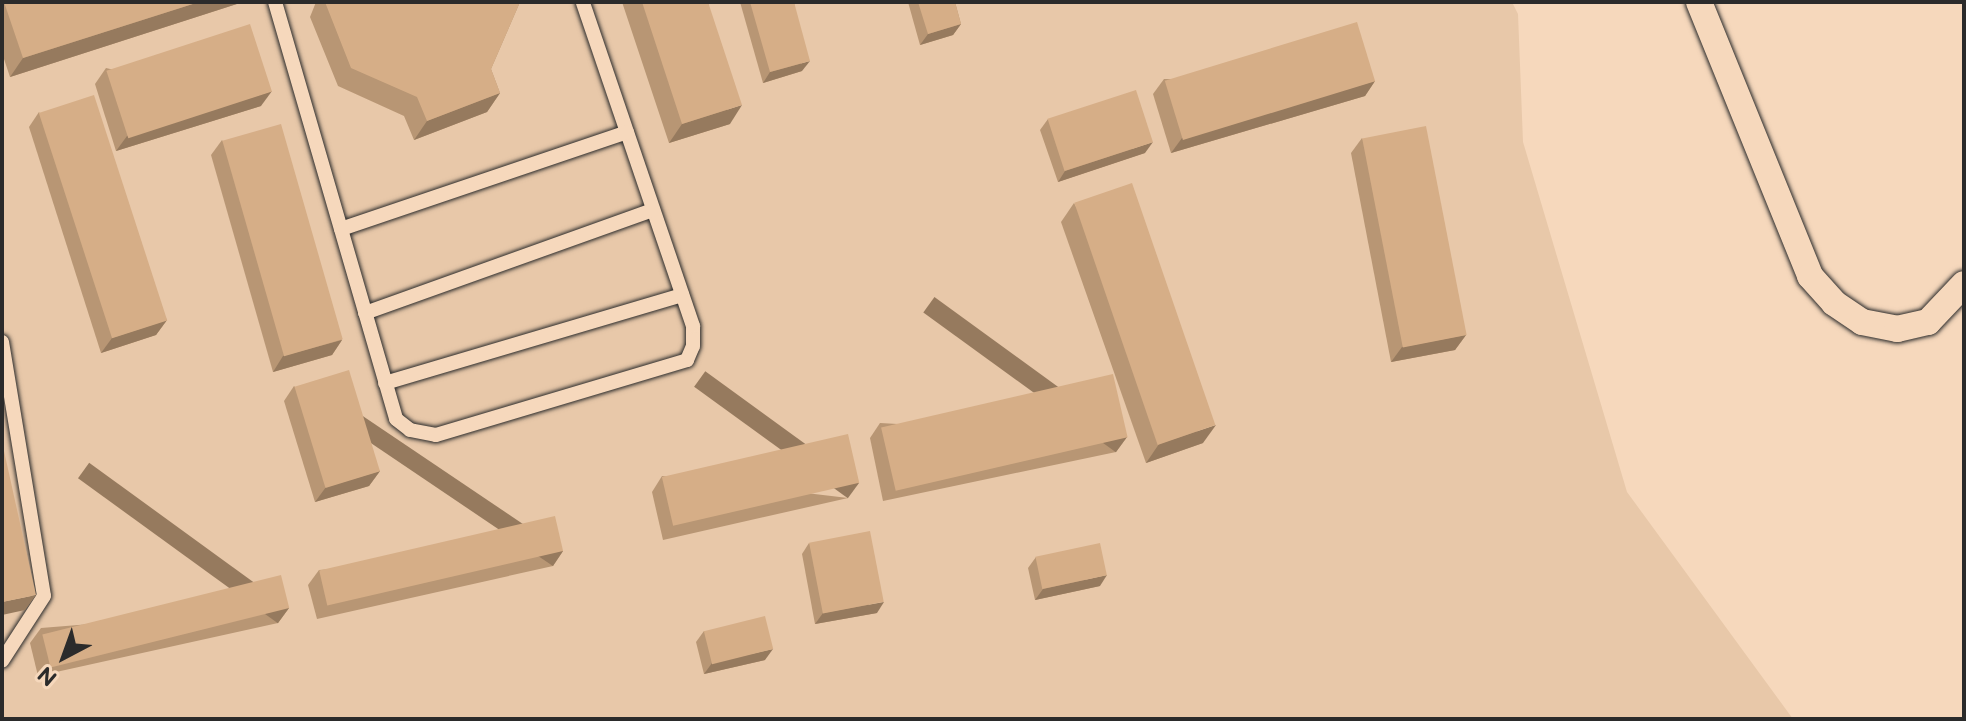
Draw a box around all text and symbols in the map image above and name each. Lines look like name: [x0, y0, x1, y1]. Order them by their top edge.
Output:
north arrow: [24, 617, 104, 697]
text: N: [33, 660, 63, 691]

